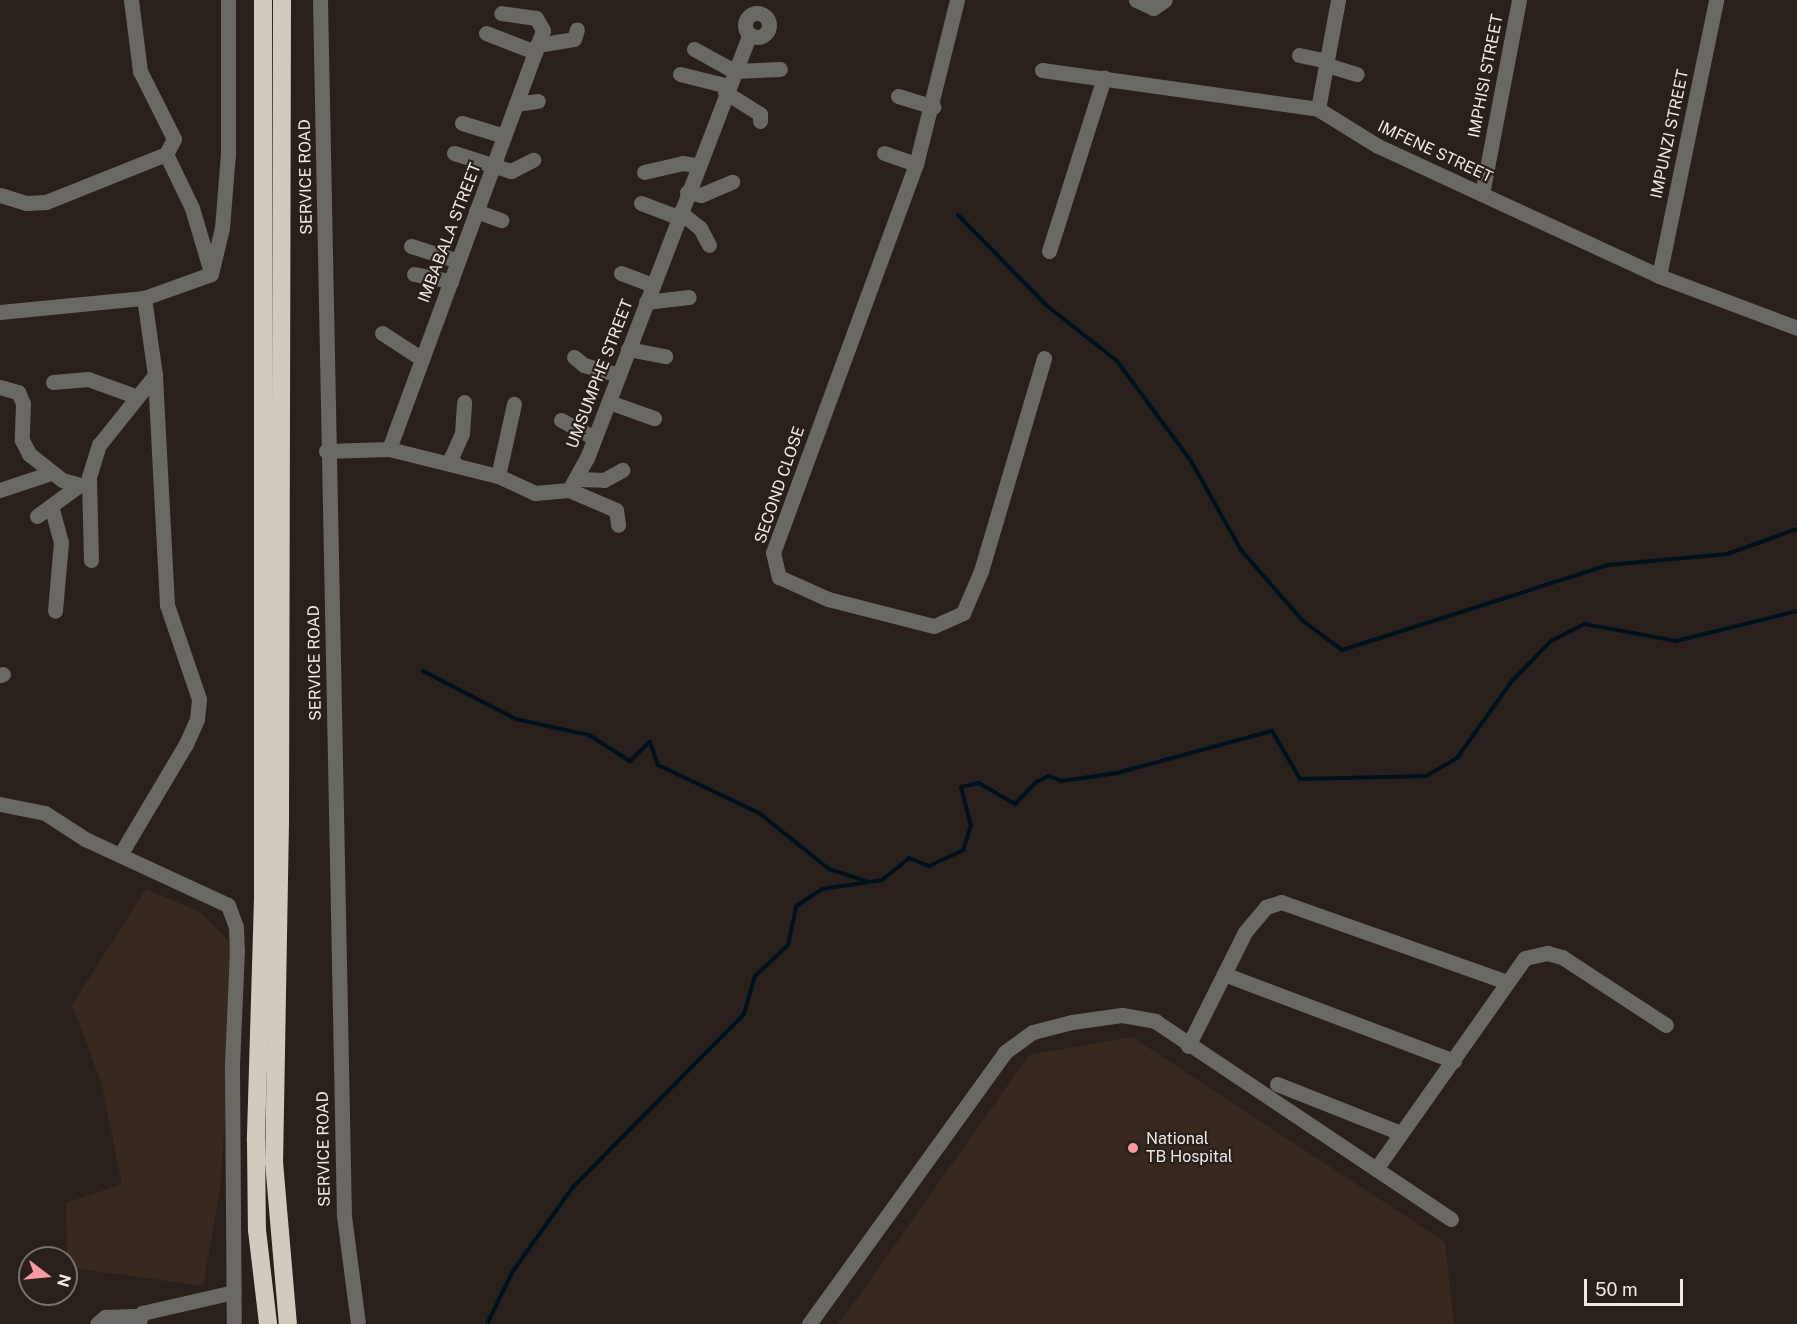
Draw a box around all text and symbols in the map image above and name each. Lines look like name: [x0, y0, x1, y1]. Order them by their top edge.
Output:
street label: IMPHISI STREET: [1465, 13, 1507, 139]
street label: IMPUNZI STREET: [1647, 68, 1693, 200]
street label: IMFENE STREET: [1374, 117, 1496, 187]
street label: SERVICE ROAD: [295, 119, 317, 235]
street label: IMBABALA STREET: [415, 161, 485, 305]
street label: UMSUMPHE STREET: [563, 297, 637, 451]
street label: SECOND CLOSE: [751, 424, 809, 546]
street label: SERVICE ROAD: [304, 605, 326, 721]
street label: SERVICE ROAD: [313, 1091, 335, 1207]
place label: National TB Hospital: [1146, 1129, 1233, 1167]
marker: National TB Hospital: [1124, 1139, 1142, 1157]
north arrow: [18, 1246, 78, 1306]
scale bar: [1587, 1267, 1686, 1305]
text: N: [53, 1272, 75, 1289]
text: 50 m: [1595, 1279, 1638, 1300]

